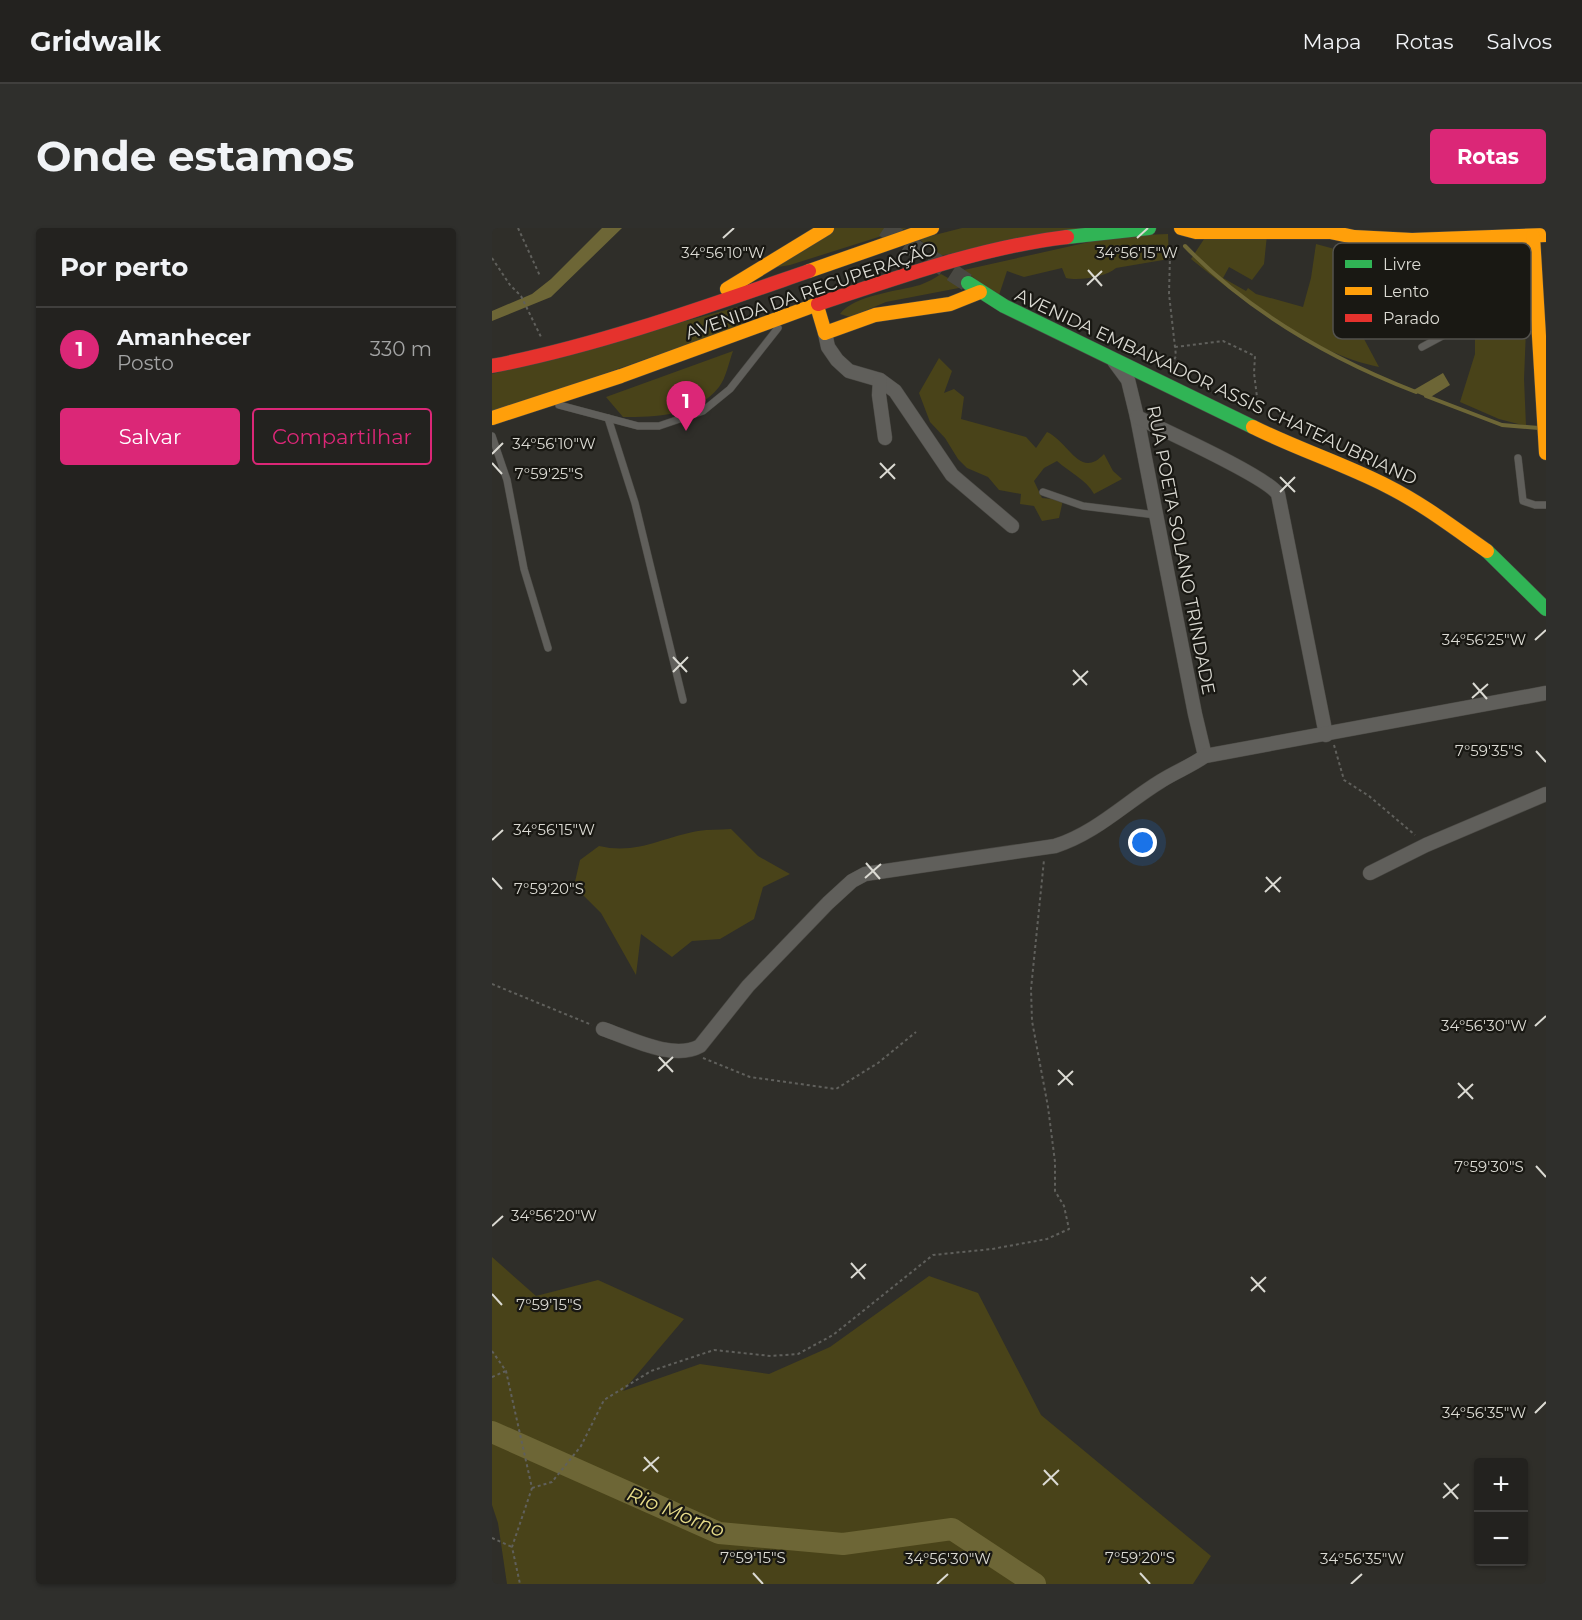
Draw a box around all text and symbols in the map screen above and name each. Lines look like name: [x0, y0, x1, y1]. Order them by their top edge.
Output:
text: Gridwalk: [30, 24, 161, 58]
text: Mapa: [1302, 29, 1361, 54]
text: Rotas: [1394, 29, 1454, 54]
text: Salvos: [1487, 29, 1552, 54]
button: Rotas: [1430, 129, 1546, 184]
text: Onde estamos: [36, 130, 354, 182]
street label: AVENIDA DA RECUPERAÇÃO: [683, 238, 939, 344]
text: 34°56'10"W: [681, 243, 765, 262]
text: 34°56'15"W: [1096, 243, 1178, 262]
legend: [1333, 243, 1531, 339]
text: Por perto: [60, 251, 188, 283]
text: Livre: [1383, 255, 1421, 274]
text: Lento: [1383, 282, 1429, 301]
street label: AVENIDA EMBAIXADOR ASSIS CHATEAUBRIAND: [1011, 284, 1421, 490]
text: Parado: [1383, 309, 1440, 328]
text: Amanhecer: [117, 324, 251, 351]
text: 1: [76, 337, 83, 361]
text: 330 m: [370, 337, 432, 361]
text: Posto: [117, 351, 174, 375]
pin: 1: [666, 382, 706, 431]
street label: RUA POETA SOLANO TRINDADE: [1142, 404, 1220, 696]
button: Salvar: [60, 408, 240, 465]
button: Compartilhar: [252, 408, 432, 465]
text: 34°56'10"W: [512, 434, 596, 453]
text: 7°59'25"S: [515, 464, 583, 483]
text: 34°56'25"W: [1442, 630, 1527, 649]
text: 7°59'35"S: [1455, 741, 1523, 760]
text: 34°56'15"W: [513, 820, 595, 839]
your location: [1128, 828, 1157, 857]
text: 7°59'20"S: [514, 879, 584, 898]
text: 34°56'30"W: [1441, 1016, 1527, 1035]
text: 7°59'30"S: [1454, 1157, 1524, 1176]
text: 34°56'20"W: [511, 1206, 597, 1225]
text: 7°59'15"S: [516, 1295, 582, 1314]
text: 34°56'35"W: [1442, 1403, 1526, 1422]
map controls: [1474, 1458, 1528, 1566]
button: +: [1474, 1458, 1528, 1512]
water label: Rio Morno: [624, 1482, 728, 1542]
button: −: [1474, 1512, 1528, 1566]
text: 7°59'15"S: [720, 1548, 786, 1567]
text: 7°59'20"S: [1105, 1548, 1175, 1567]
text: 34°56'30"W: [905, 1549, 991, 1568]
text: 34°56'35"W: [1320, 1549, 1404, 1568]

